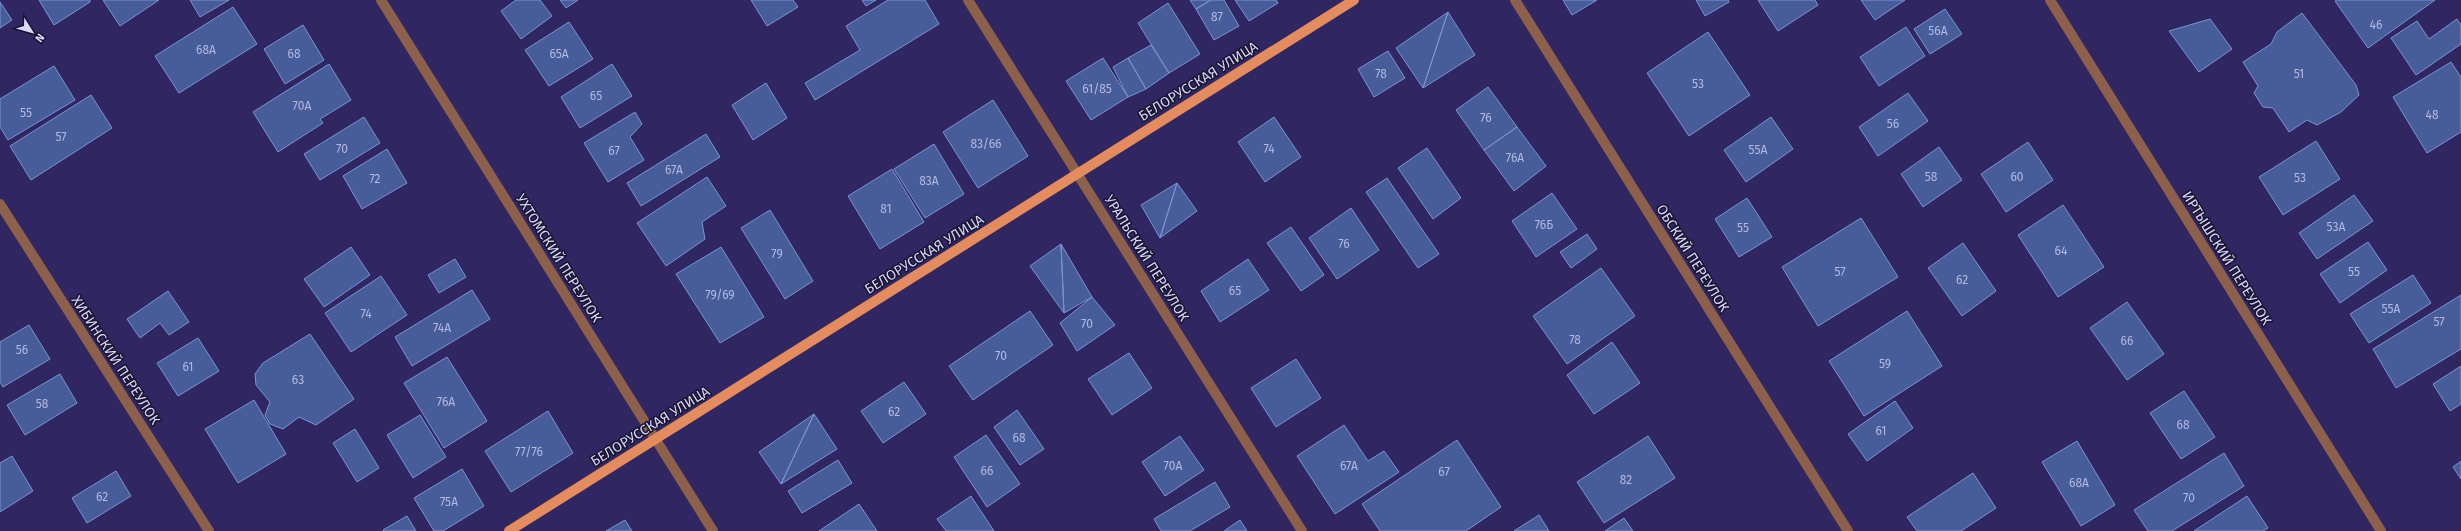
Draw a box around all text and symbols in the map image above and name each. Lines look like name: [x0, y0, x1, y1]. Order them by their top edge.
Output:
house number: 87: [1211, 10, 1223, 24]
north arrow: [12, 12, 52, 52]
house number: 46: [2370, 18, 2382, 32]
house number: 56А: [1928, 24, 1948, 38]
text: N: [32, 31, 47, 45]
street label: БЕЛОРУССКАЯ УЛИЦА: [1136, 38, 1261, 125]
house number: 68А: [196, 43, 216, 57]
house number: 68: [287, 47, 301, 61]
house number: 65А: [549, 47, 569, 61]
house number: 78: [1375, 67, 1387, 81]
house number: 51: [2294, 67, 2304, 81]
house number: 53: [1692, 77, 1704, 91]
house number: 61/85: [1082, 82, 1112, 96]
house number: 65: [590, 89, 602, 103]
house number: 70А: [293, 99, 311, 113]
house number: 55: [20, 106, 32, 120]
house number: 48: [2426, 108, 2439, 122]
house number: 76: [1480, 111, 1492, 125]
house number: 56: [1887, 117, 1899, 131]
house number: 57: [55, 130, 67, 144]
house number: 83/66: [970, 137, 1002, 151]
house number: 70: [336, 142, 348, 156]
house number: 74: [1263, 142, 1275, 156]
house number: 55А: [1749, 143, 1768, 157]
house number: 67: [608, 144, 620, 158]
house number: 76А: [1506, 151, 1524, 165]
house number: 67А: [665, 163, 683, 177]
house number: 58: [1925, 170, 1938, 184]
house number: 60: [2010, 170, 2024, 184]
house number: 53: [2294, 171, 2306, 185]
house number: 72: [369, 172, 381, 186]
house number: 83А: [919, 174, 939, 188]
street label: ИРТЫШСКИЙ ПЕРЕУЛОК: [2178, 188, 2275, 329]
street label: УХТОМСКИЙ ПЕРЕУЛОК: [512, 191, 605, 326]
street label: УРАЛЬСКИЙ ПЕРЕУЛОК: [1101, 192, 1193, 325]
street label: ОБСКИЙ ПЕРЕУЛОК: [1653, 201, 1733, 316]
house number: 81: [880, 202, 892, 216]
street label: БЕЛОРУССКАЯ УЛИЦА: [862, 211, 987, 298]
house number: 76Б: [1535, 218, 1553, 232]
house number: 53А: [2327, 220, 2346, 234]
house number: 55: [1737, 221, 1749, 235]
house number: 76: [1338, 237, 1350, 251]
house number: 64: [2055, 244, 2068, 258]
house number: 79: [771, 247, 783, 261]
house number: 57: [1834, 265, 1846, 279]
house number: 55: [2348, 265, 2360, 279]
house number: 62: [1956, 273, 1968, 287]
house number: 65: [1229, 284, 1241, 298]
house number: 79/69: [705, 288, 735, 302]
street label: ХИБИНСКИЙ ПЕРЕУЛОК: [68, 293, 164, 429]
house number: 55А: [2382, 302, 2401, 316]
house number: 74: [360, 307, 372, 321]
house number: 57: [2433, 315, 2445, 329]
house number: 70: [1081, 317, 1093, 331]
house number: 74А: [433, 321, 451, 335]
house number: 78: [1569, 333, 1581, 347]
house number: 66: [2121, 334, 2133, 348]
house number: 56: [16, 343, 28, 357]
house number: 70: [995, 349, 1007, 363]
house number: 59: [1879, 357, 1891, 371]
house number: 61: [182, 360, 194, 374]
house number: 63: [292, 373, 304, 387]
street label: БЕЛОРУССКАЯ УЛИЦА: [588, 383, 713, 470]
house number: 76А: [437, 395, 455, 409]
house number: 58: [36, 397, 49, 411]
house number: 62: [888, 405, 900, 419]
house number: 68: [2176, 418, 2190, 432]
house number: 61: [1875, 424, 1887, 438]
house number: 68: [1012, 431, 1026, 445]
house number: 77/76: [515, 445, 543, 459]
house number: 70А: [1164, 459, 1182, 473]
house number: 67А: [1340, 459, 1358, 473]
house number: 66: [981, 464, 993, 478]
house number: 67: [1438, 465, 1450, 479]
house number: 82: [1620, 473, 1632, 487]
house number: 68А: [2069, 476, 2089, 490]
house number: 62: [96, 490, 108, 504]
house number: 70: [2183, 491, 2195, 505]
house number: 75А: [440, 495, 458, 509]

